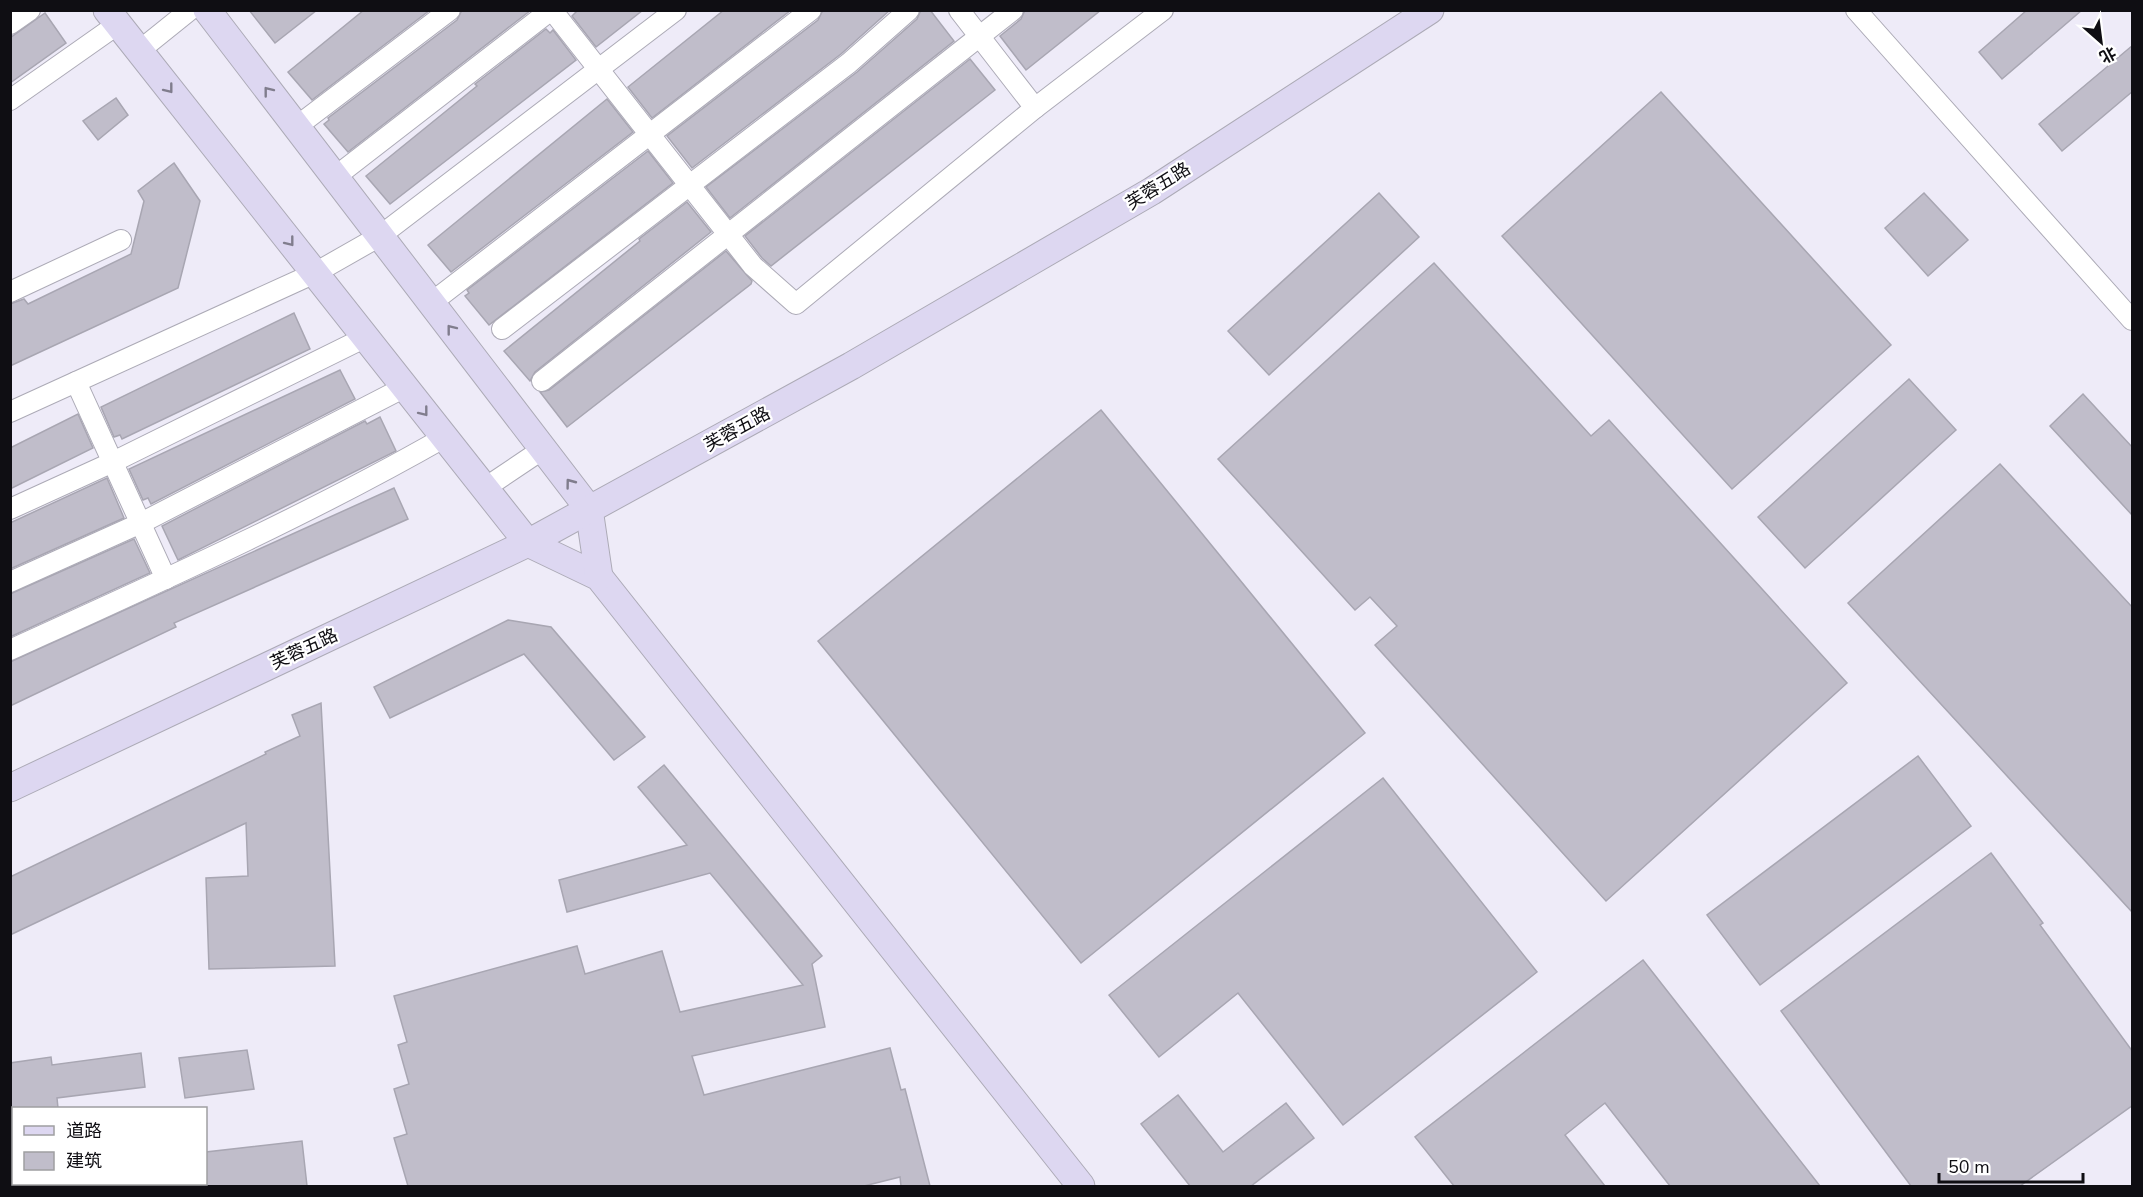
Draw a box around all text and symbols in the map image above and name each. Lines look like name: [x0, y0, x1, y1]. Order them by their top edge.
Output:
north arrow: [2071, 12, 2131, 72]
text: 北: [2095, 41, 2120, 68]
one-way arrow: [162, 83, 173, 94]
one-way arrow: [265, 86, 276, 97]
street label: 芙蓉五路: [1121, 157, 1195, 215]
one-way arrow: [283, 235, 294, 246]
one-way arrow: [447, 324, 458, 335]
street label: 芙蓉五路: [700, 401, 774, 457]
one-way arrow: [417, 405, 428, 416]
one-way arrow: [566, 479, 577, 490]
street label: 芙蓉五路: [266, 623, 342, 675]
legend: [12, 1107, 207, 1185]
text: 道路: [66, 1119, 102, 1143]
scale bar: [1939, 1146, 2083, 1184]
text: 建筑: [66, 1149, 102, 1173]
text: 50 m: [1948, 1155, 1990, 1179]

